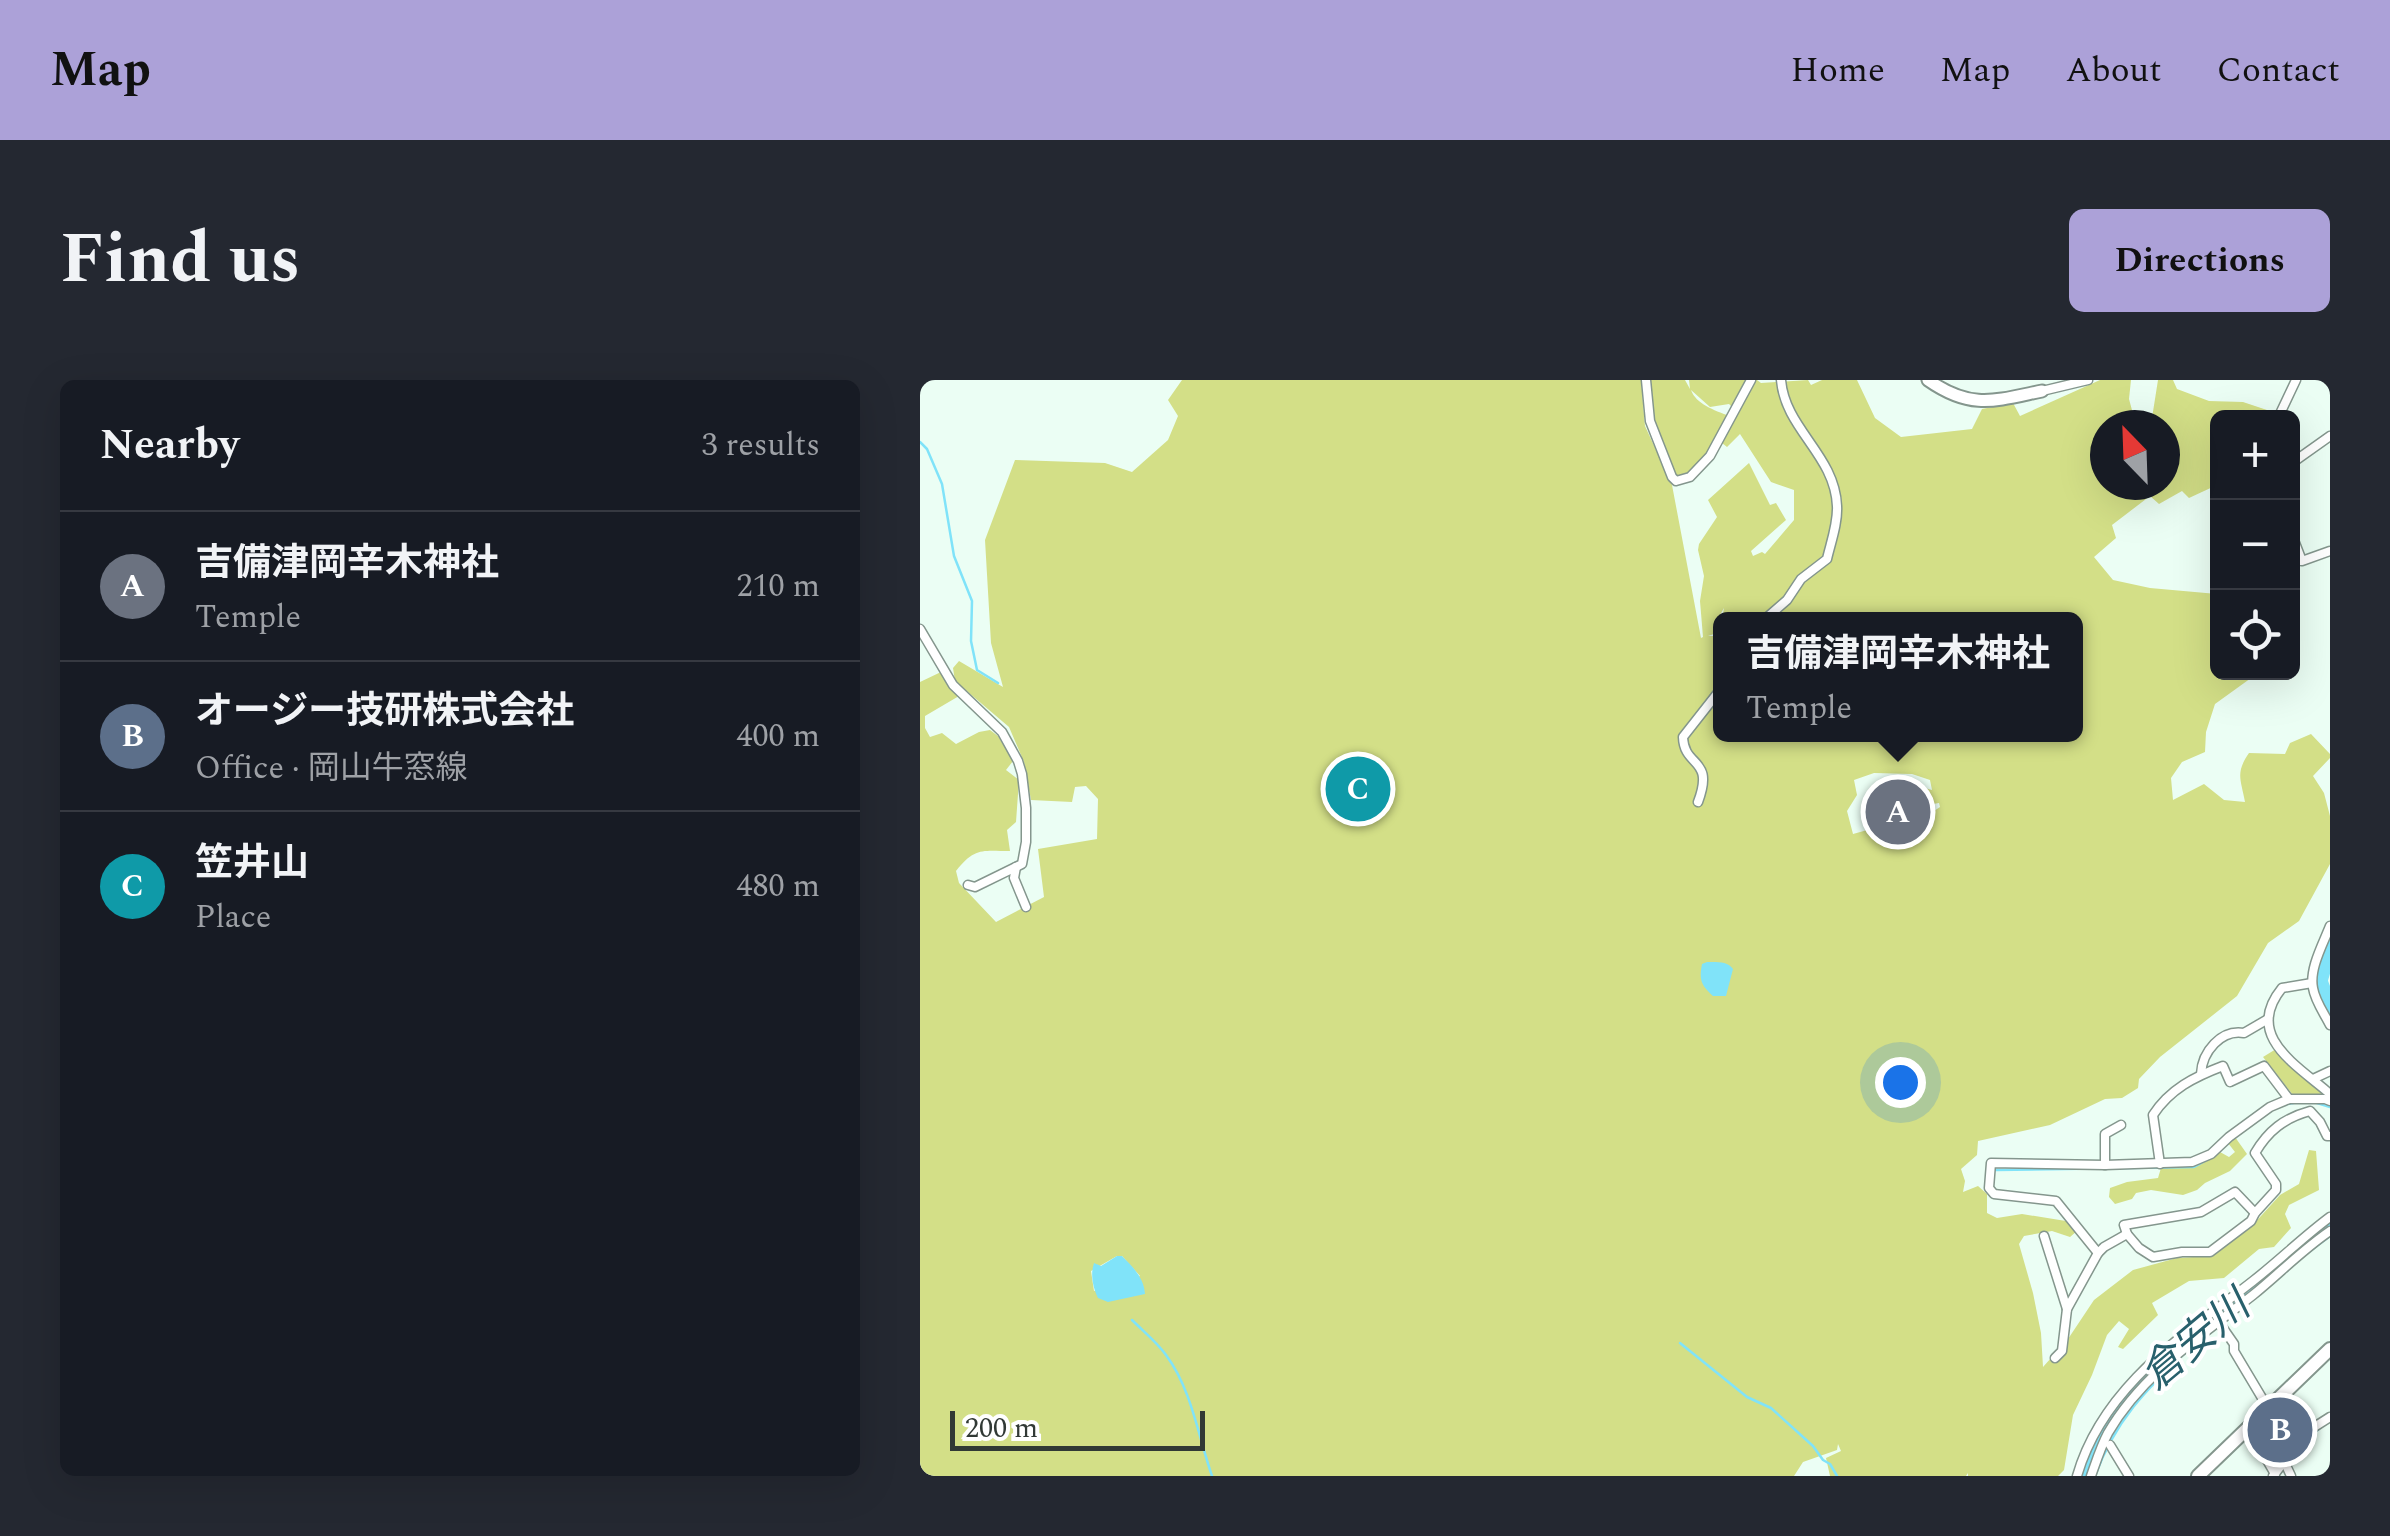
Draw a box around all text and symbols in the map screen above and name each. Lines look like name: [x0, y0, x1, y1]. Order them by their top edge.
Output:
text: Map: [50, 34, 151, 107]
text: Home: [1791, 44, 1885, 97]
text: Map: [1940, 44, 2010, 97]
text: About: [2065, 44, 2162, 97]
text: Contact: [2217, 44, 2340, 97]
text: Find us: [60, 207, 301, 313]
button: Directions: [2069, 209, 2330, 312]
north arrow: [2090, 410, 2180, 500]
map controls: [2210, 410, 2300, 680]
button: +: [2210, 410, 2300, 500]
text: Nearby: [100, 414, 239, 477]
text: 3 results: [701, 421, 820, 470]
button: −: [2210, 500, 2300, 590]
text: 吉備津岡辛木神社: [195, 535, 499, 593]
text: A: [120, 562, 145, 611]
text: 210 m: [736, 562, 820, 611]
button: locate: [2210, 590, 2300, 680]
text: Temple: [195, 593, 301, 642]
popup: [1713, 612, 2083, 742]
text: 吉備津岡辛木神社: [1746, 626, 2050, 684]
text: オージー技研株式会社: [195, 683, 574, 741]
text: Temple: [1746, 684, 1852, 733]
text: B: [121, 712, 144, 761]
text: 400 m: [736, 712, 820, 761]
text: Office · 岡山牛窓線: [195, 744, 468, 793]
pin: C: [1326, 752, 1390, 826]
pin: A: [1866, 774, 1930, 850]
text: 笠井山: [195, 835, 309, 893]
text: C: [121, 862, 144, 911]
text: 480 m: [736, 862, 820, 911]
text: Place: [195, 893, 271, 942]
your location: [1875, 1057, 1926, 1108]
water label: 倉安川: [2127, 1274, 2267, 1406]
pin: B: [2248, 1392, 2312, 1468]
scale bar: [950, 1406, 1205, 1450]
text: 200 m: [965, 1407, 1038, 1450]

